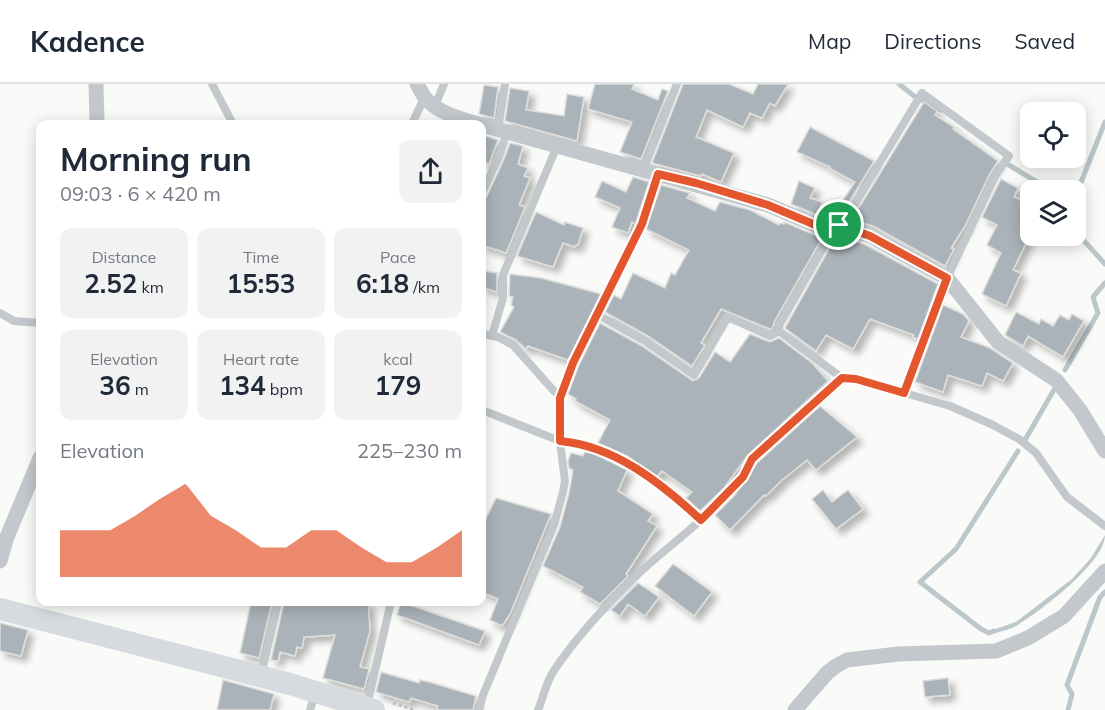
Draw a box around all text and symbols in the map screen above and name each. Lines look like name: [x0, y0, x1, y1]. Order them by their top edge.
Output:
text: Kadence: [30, 24, 145, 59]
text: Map: [808, 28, 851, 54]
text: Directions: [884, 28, 981, 54]
text: Saved: [1014, 28, 1075, 54]
map controls: [1020, 102, 1086, 246]
button: locate: [1020, 102, 1086, 168]
text: Morning run: [60, 138, 252, 179]
button: share: [399, 140, 462, 203]
button: layers: [1020, 180, 1086, 246]
text: 09:03 · 6 × 420 m: [60, 181, 221, 206]
pin: [813, 199, 864, 250]
icon: arrive: [822, 208, 855, 241]
text: Distance: [92, 247, 156, 267]
text: Time: [243, 247, 279, 267]
text: Pace: [380, 247, 416, 267]
text: 2.52: [84, 267, 137, 300]
text: 15:53: [227, 267, 295, 300]
text: 6:18: [356, 267, 409, 300]
text: km: [137, 277, 164, 297]
text: /km: [409, 277, 440, 297]
text: Elevation: [90, 349, 158, 369]
text: Heart rate: [223, 349, 299, 369]
text: kcal: [383, 349, 413, 369]
text: 36: [99, 369, 130, 402]
text: 134: [219, 369, 266, 402]
text: 179: [375, 369, 421, 402]
text: m: [130, 379, 149, 399]
text: bpm: [266, 379, 303, 399]
text: Elevation: [60, 438, 145, 463]
text: 225–230 m: [357, 438, 462, 463]

